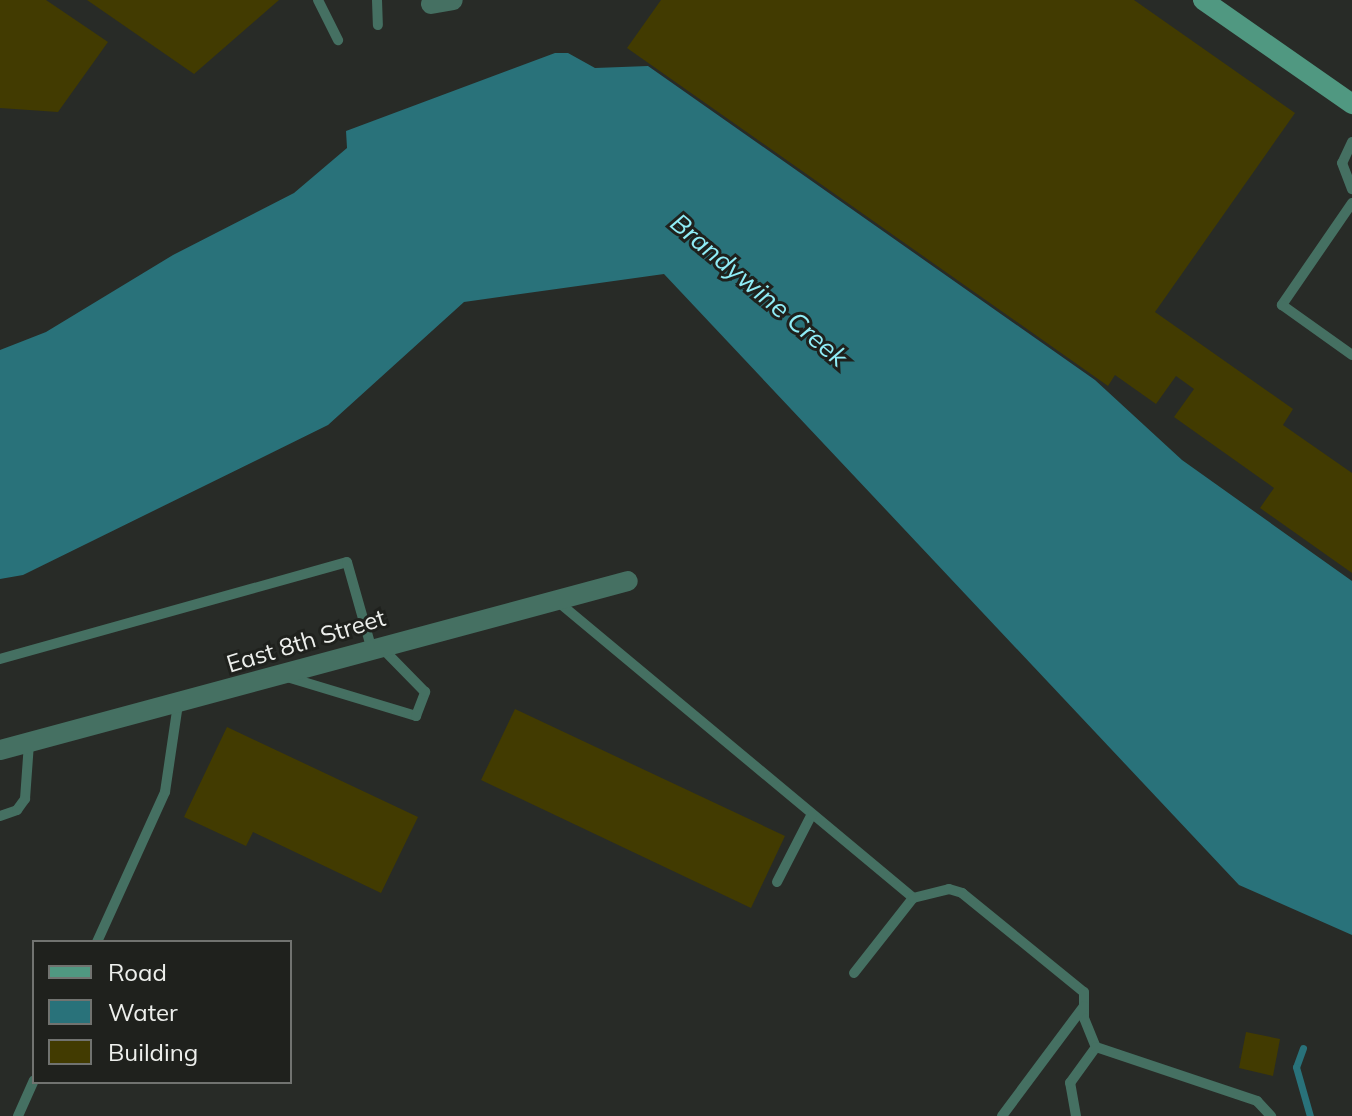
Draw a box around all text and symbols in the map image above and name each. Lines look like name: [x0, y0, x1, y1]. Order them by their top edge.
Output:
water label: Brandywine Creek: [664, 207, 854, 373]
street label: East 8th Street: [223, 603, 389, 679]
legend: [32, 940, 292, 1084]
text: Road: [108, 957, 167, 987]
text: Water: [108, 997, 178, 1027]
text: Building: [108, 1037, 198, 1067]

